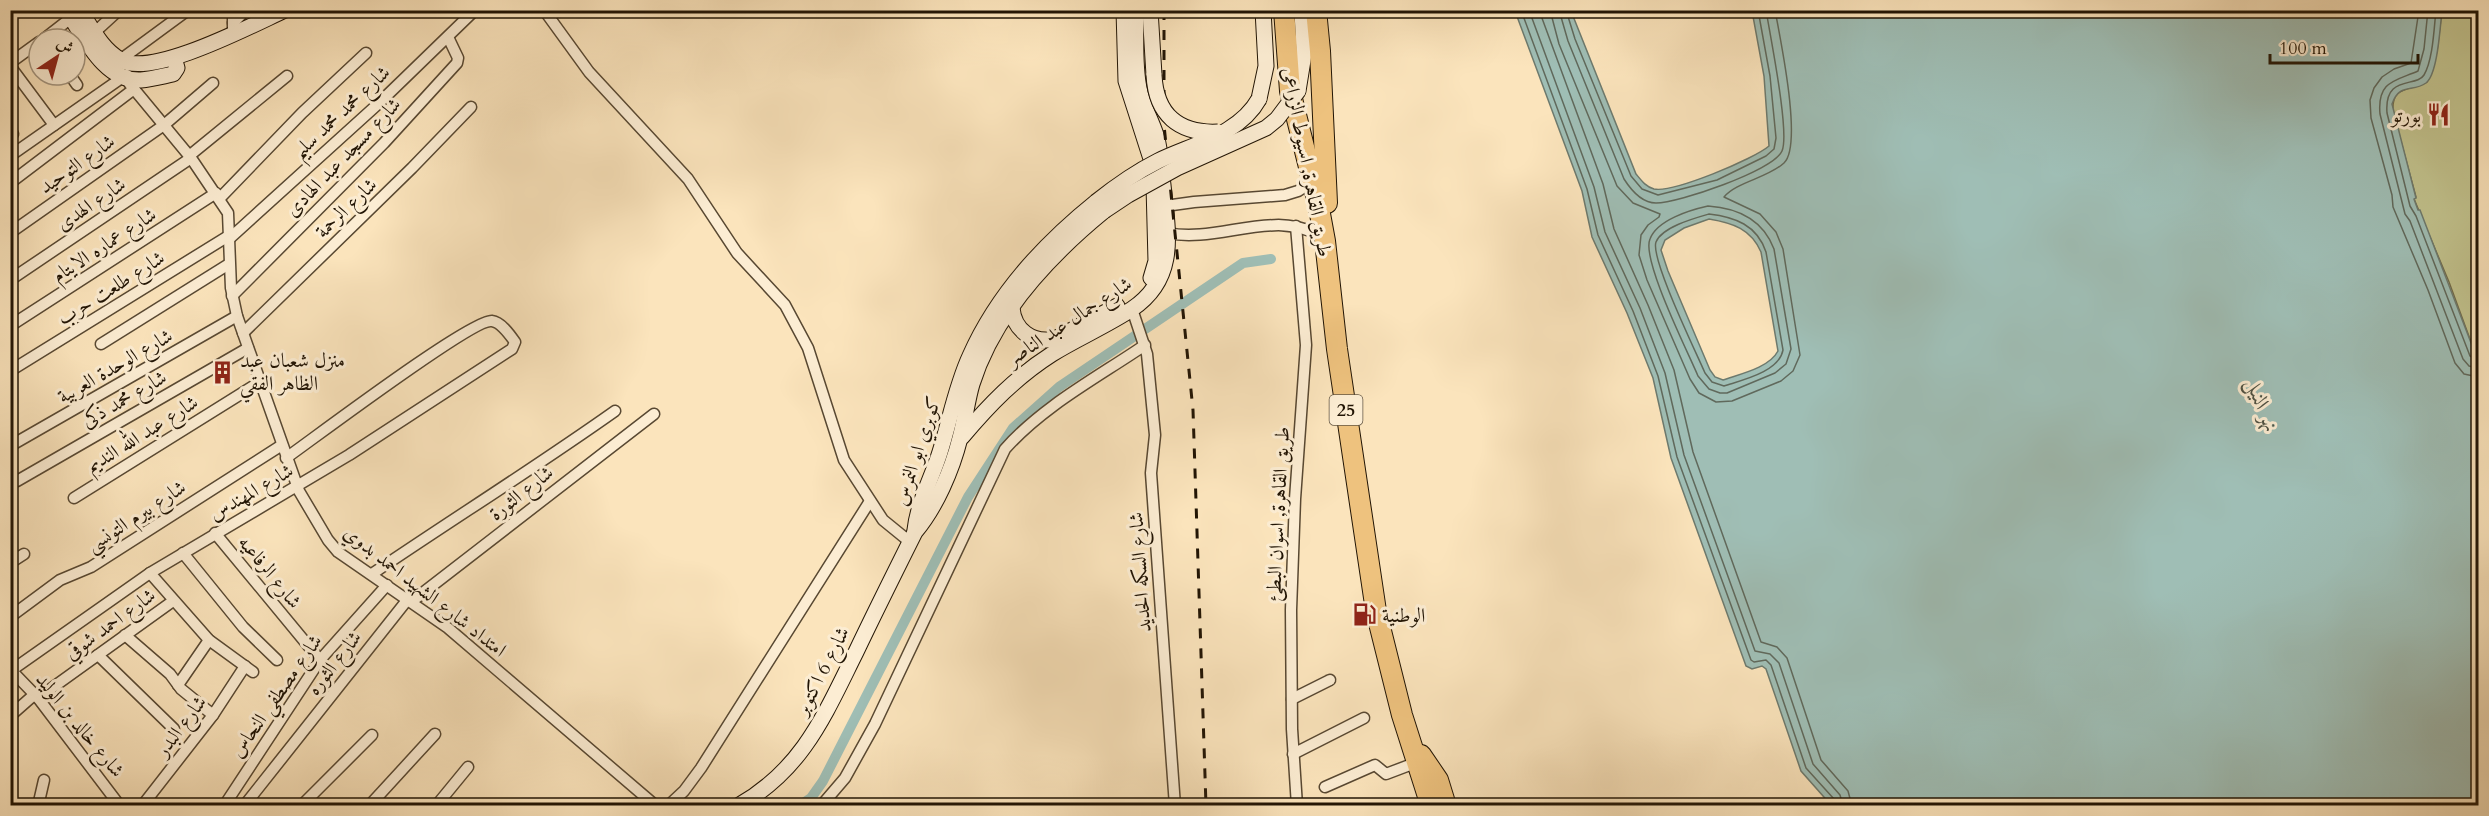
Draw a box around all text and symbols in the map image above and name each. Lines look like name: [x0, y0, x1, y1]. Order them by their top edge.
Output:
north arrow: [27, 27, 87, 87]
scale bar: [2270, 27, 2418, 65]
text: ش: [52, 32, 78, 59]
text: 100 m: [2279, 36, 2327, 61]
street label: شارع محمد محمد سليم: [286, 59, 400, 169]
street label: طريق القاهرة, اسيوط الزراعى: [1275, 65, 1339, 259]
street label: شارع مسجد عبد الهادى: [279, 91, 410, 225]
place label: بورتو: [2390, 102, 2421, 129]
restaurant icon: بورتو: [2426, 102, 2452, 128]
street label: شارع التوحيد: [34, 128, 123, 203]
street label: شارع الهدى: [51, 171, 133, 240]
street label: شارع الرحمة: [309, 172, 386, 247]
street label: شارع عماره الايتام: [46, 201, 164, 292]
street label: شارع طلعت حرب: [52, 244, 172, 335]
street label: شارع جمال عبد الناصر: [999, 270, 1139, 376]
street label: شارع الوحدة العربية: [53, 322, 179, 413]
place label: منزل شعبان عبد الظاهر الفقي: [240, 347, 345, 403]
building icon: منزل شعبان عبد الظاهر الفقي: [209, 359, 235, 385]
street label: شارع محمد ذكى: [76, 364, 174, 438]
water label: نهر النيل: [2238, 373, 2286, 437]
street label: شارع عبد الله النديم: [80, 387, 205, 483]
street label: كوبري ابو النمرس: [887, 393, 949, 510]
road number: 25: [1330, 395, 1362, 425]
street label: طريق القاهرة, اسوان البطئ: [1260, 426, 1296, 602]
street label: شارع المهندس: [204, 457, 300, 531]
street label: شارع الثورة: [483, 459, 561, 530]
street label: شارع بيرم التونسي: [81, 474, 194, 562]
street label: شارع السكه الحديد: [1122, 511, 1162, 633]
street label: امتداد شارع الشهيد احمد بدوي: [336, 519, 512, 666]
street label: شارع الرفاعيه: [229, 530, 308, 617]
street label: شارع احمد شوقي: [59, 582, 163, 669]
fuel station icon: الوطنية: [1351, 602, 1377, 628]
place label: الوطنية: [1382, 602, 1425, 629]
street label: شارع 6 اكتوبر: [787, 622, 859, 724]
street label: شارع الثوره: [300, 625, 371, 703]
street label: شارع مصطفي النحاس: [223, 629, 333, 766]
street label: شارع خالد بن الوليد: [26, 667, 131, 786]
street label: شارع البدر: [148, 690, 216, 766]

